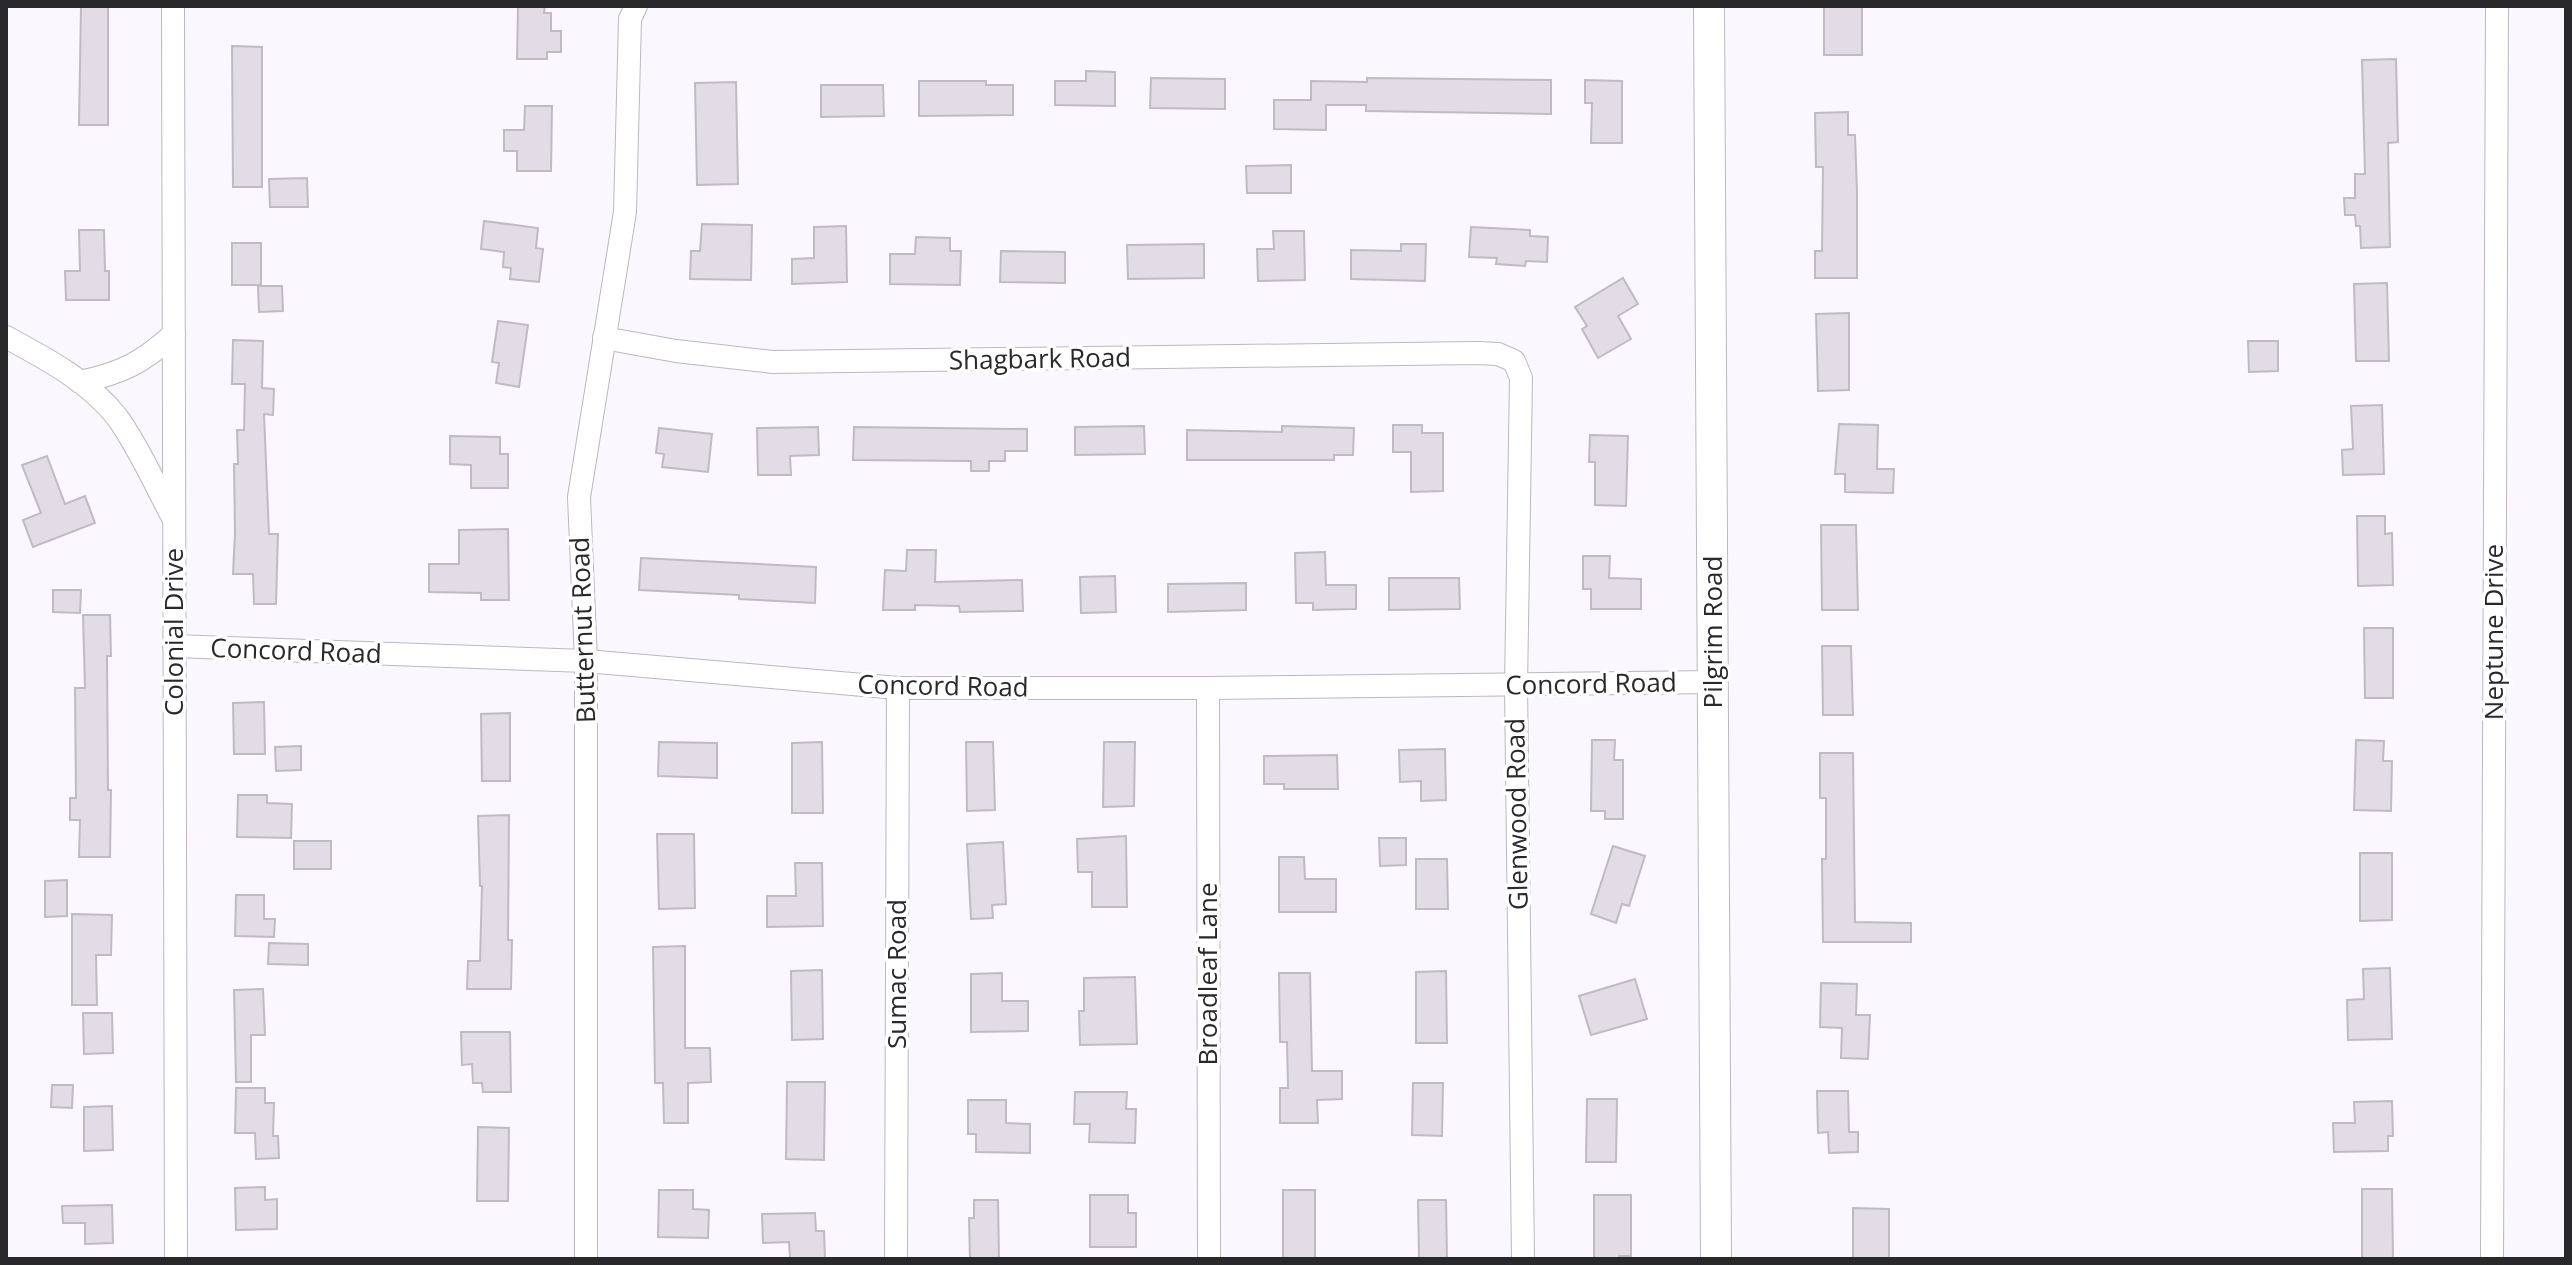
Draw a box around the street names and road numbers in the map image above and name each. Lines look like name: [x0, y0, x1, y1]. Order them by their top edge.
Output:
street label: Shagbark Road: [949, 338, 1131, 378]
street label: Butternut Road: [561, 536, 603, 724]
street label: Neptune Drive: [2475, 544, 2511, 720]
street label: Colonial Drive: [155, 548, 191, 716]
street label: Pilgrim Road: [1694, 556, 1730, 708]
street label: Concord Road: [210, 629, 382, 671]
street label: Concord Road: [1505, 664, 1677, 702]
street label: Concord Road: [857, 666, 1029, 704]
street label: Glenwood Road: [1496, 718, 1536, 910]
street label: Broadleaf Lane: [1189, 882, 1225, 1066]
street label: Sumac Road: [878, 899, 914, 1049]

